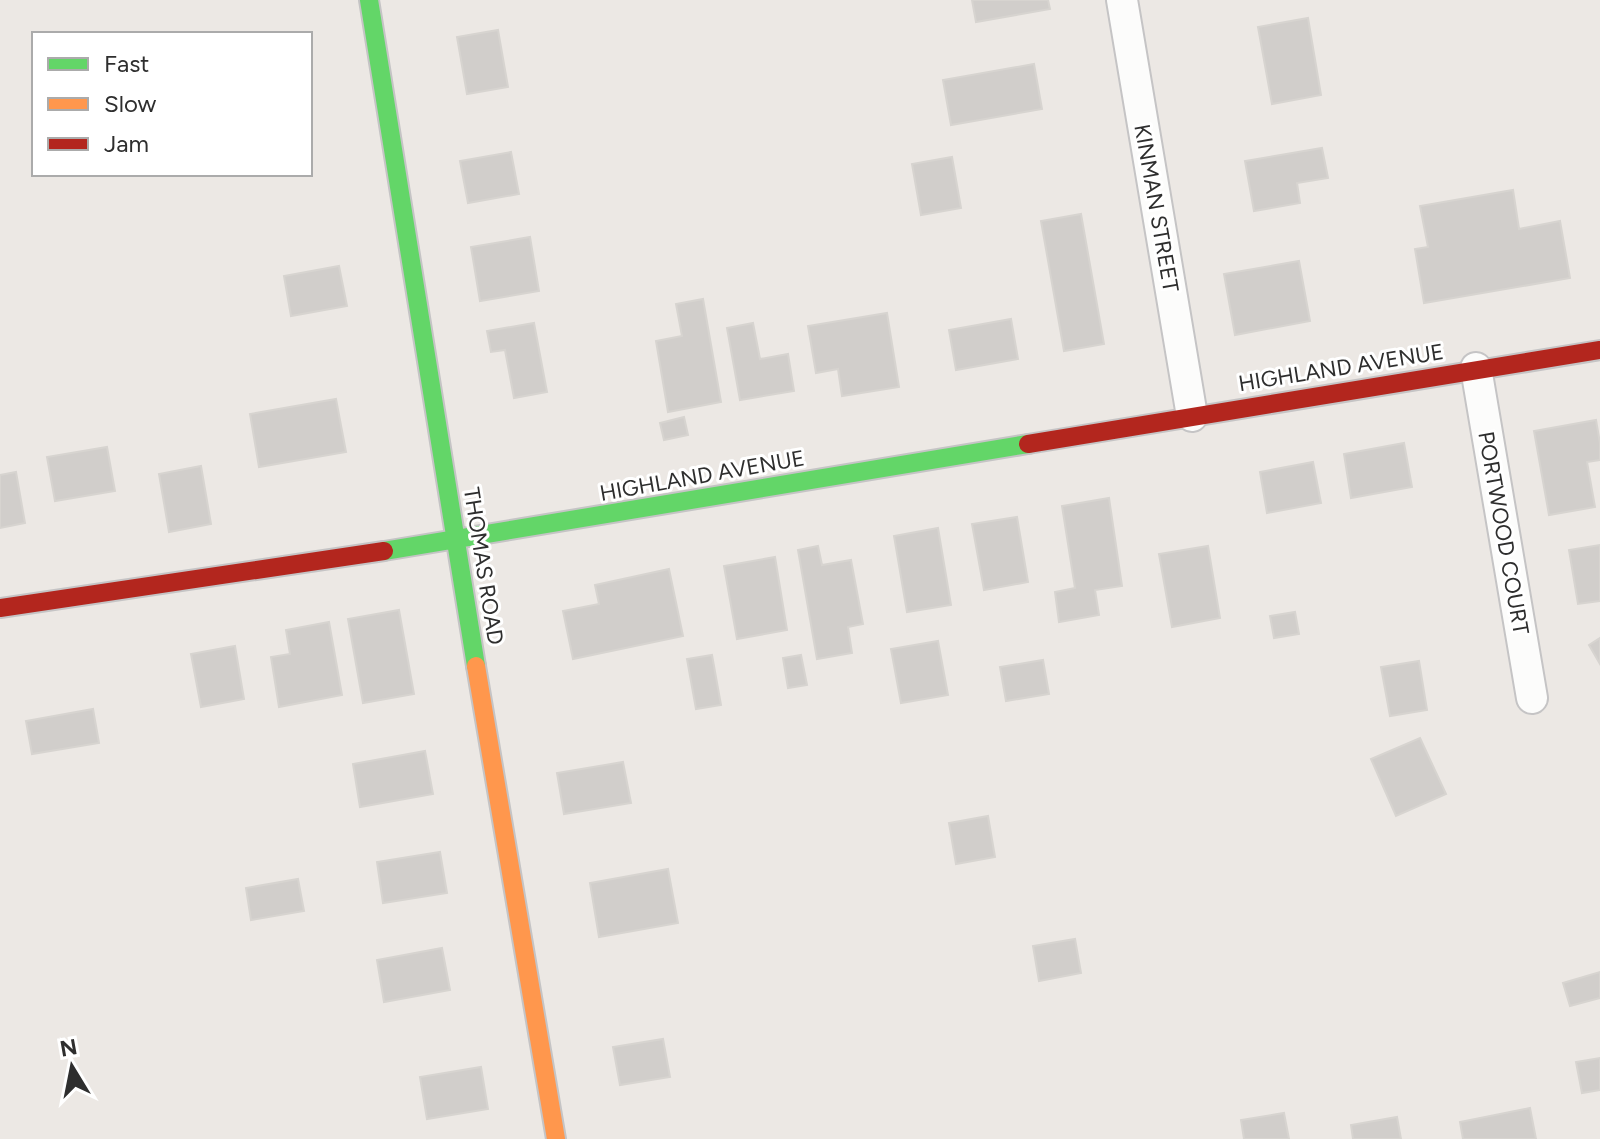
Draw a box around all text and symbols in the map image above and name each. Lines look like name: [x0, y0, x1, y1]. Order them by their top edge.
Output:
legend: [32, 32, 312, 176]
text: Fast: [104, 49, 149, 78]
text: Slow: [104, 89, 157, 118]
street label: KINMAN STREET: [1128, 122, 1185, 294]
text: Jam: [104, 129, 149, 158]
street label: HIGHLAND AVENUE: [1237, 338, 1446, 397]
street label: PORTWOOD COURT: [1472, 429, 1535, 637]
street label: HIGHLAND AVENUE: [598, 444, 807, 507]
street label: THOMAS ROAD: [458, 485, 509, 647]
north arrow: [32, 1027, 112, 1107]
text: N: [58, 1033, 79, 1063]

